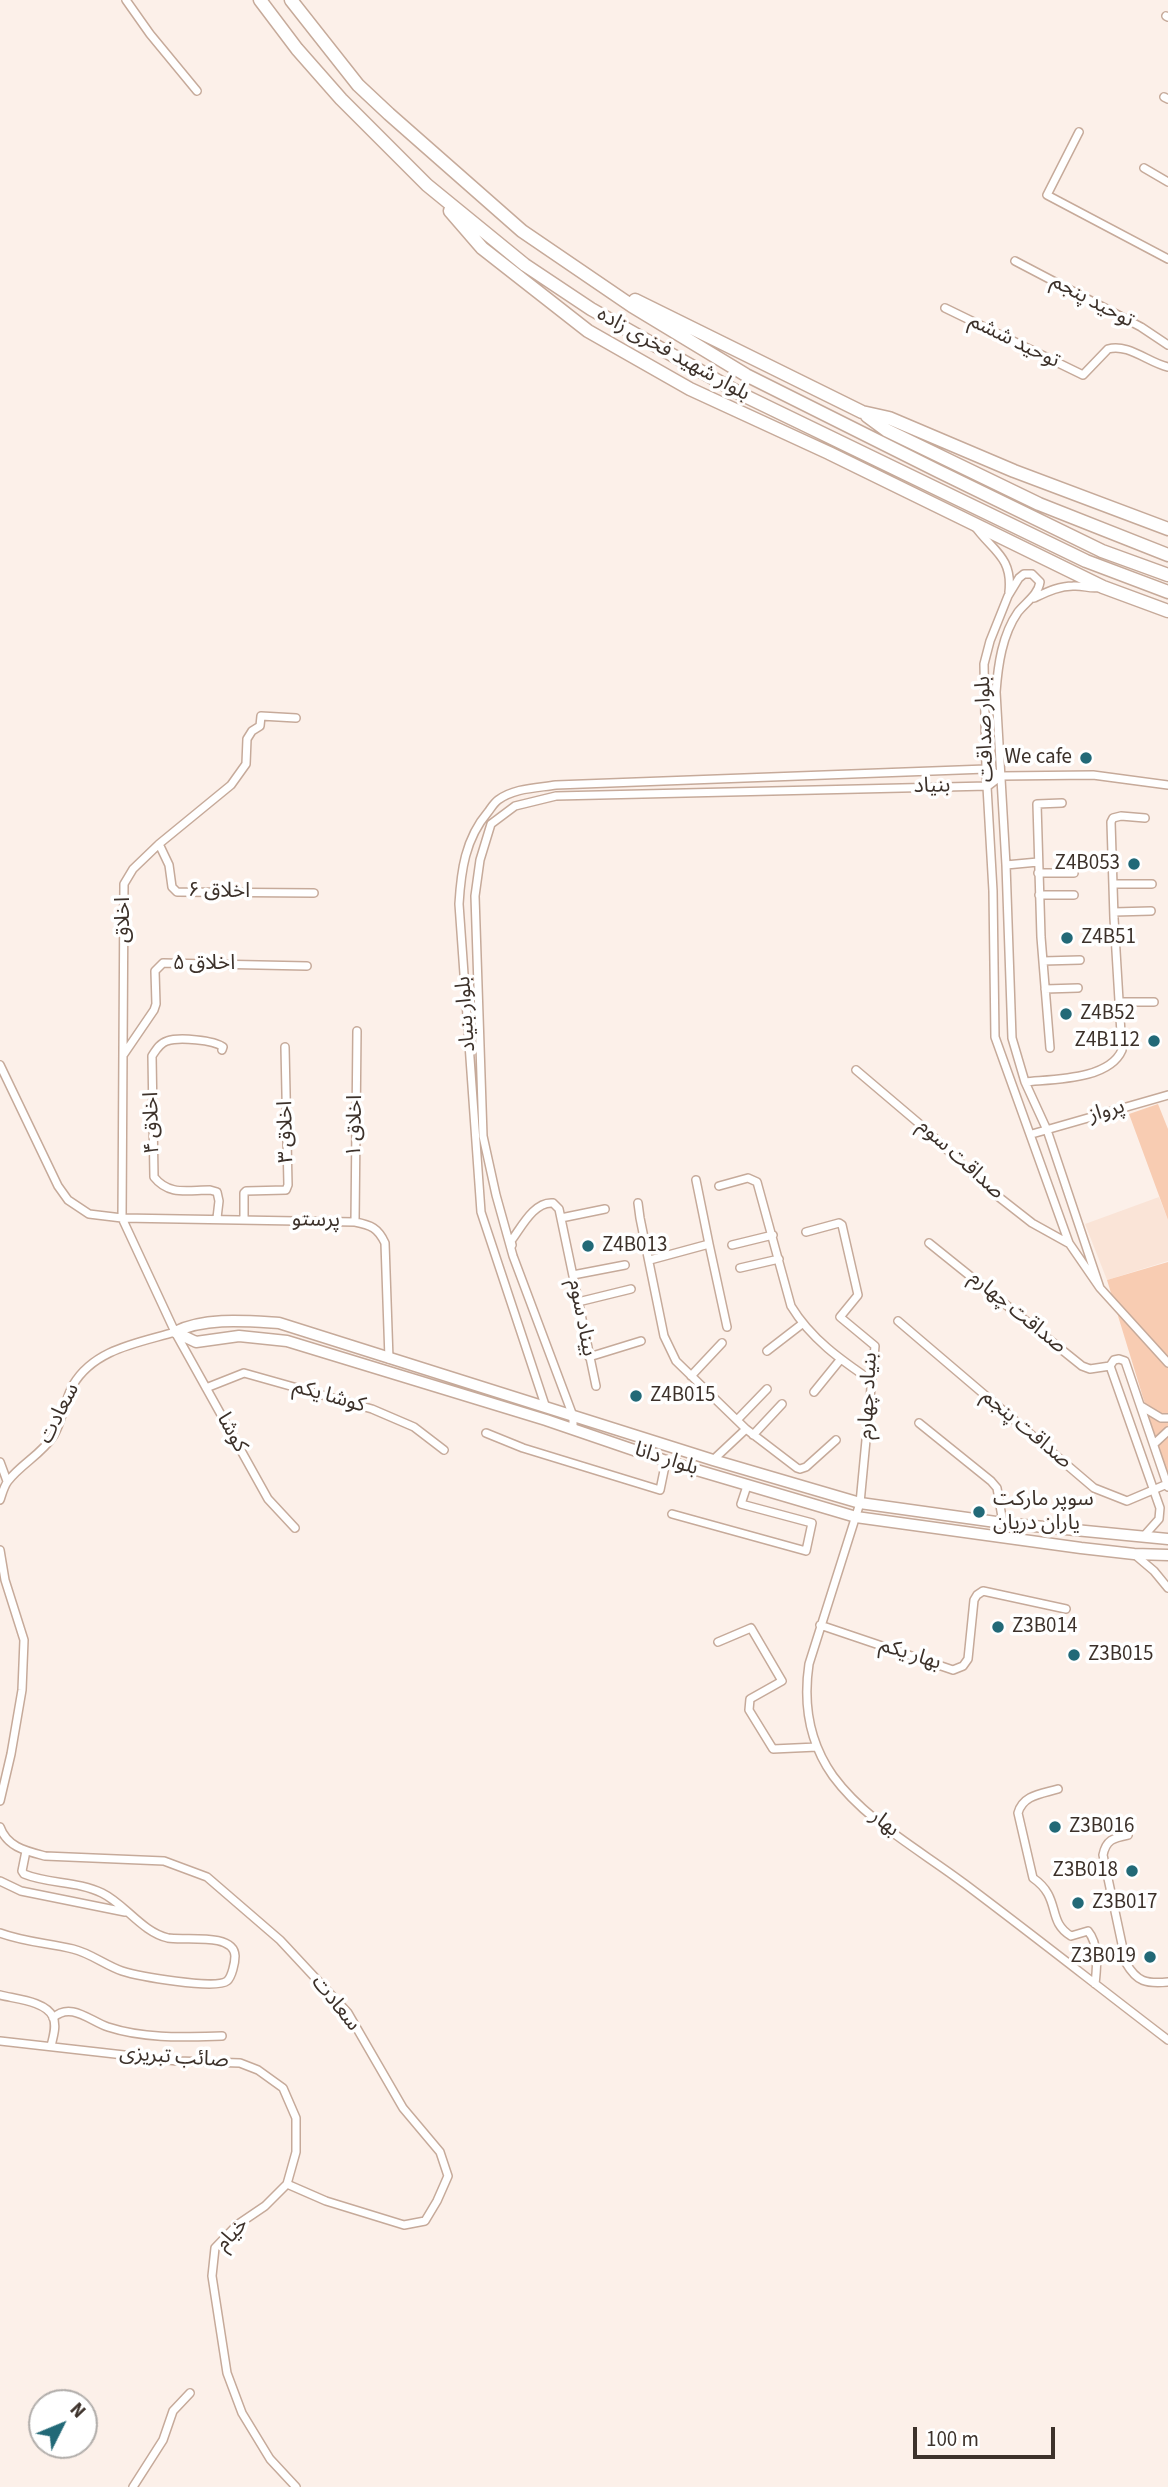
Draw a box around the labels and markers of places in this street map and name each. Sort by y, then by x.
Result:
place label: We cafe [1005,745,1072,771]
marker: We cafe [1078,750,1094,766]
place label: Z4B053 [1055,851,1120,877]
marker: Z4B053 [1126,856,1142,872]
place label: Z4B51 [1081,925,1136,951]
marker: Z4B51 [1059,930,1075,946]
place label: Z4B52 [1080,1001,1135,1027]
marker: Z4B52 [1058,1006,1074,1022]
place label: Z4B112 [1075,1028,1140,1054]
marker: Z4B112 [1146,1033,1162,1049]
place label: Z4B013 [602,1233,667,1259]
marker: Z4B013 [580,1238,596,1254]
place label: Z4B015 [650,1383,715,1409]
marker: Z4B015 [628,1388,644,1404]
place label: سوپر مارکت یاران دریان [993,1487,1094,1537]
marker: سوپر مارکت یاران دریان [971,1504,987,1520]
place label: Z3B014 [1012,1614,1077,1640]
marker: Z3B014 [990,1619,1006,1635]
place label: Z3B015 [1088,1642,1153,1668]
marker: Z3B015 [1066,1647,1082,1663]
place label: Z3B016 [1069,1814,1134,1840]
marker: Z3B016 [1047,1819,1063,1835]
place label: Z3B018 [1053,1858,1118,1884]
marker: Z3B018 [1124,1863,1140,1879]
place label: Z3B017 [1092,1890,1157,1916]
marker: Z3B017 [1070,1895,1086,1911]
place label: Z3B019 [1071,1944,1136,1970]
marker: Z3B019 [1142,1949,1158,1965]

